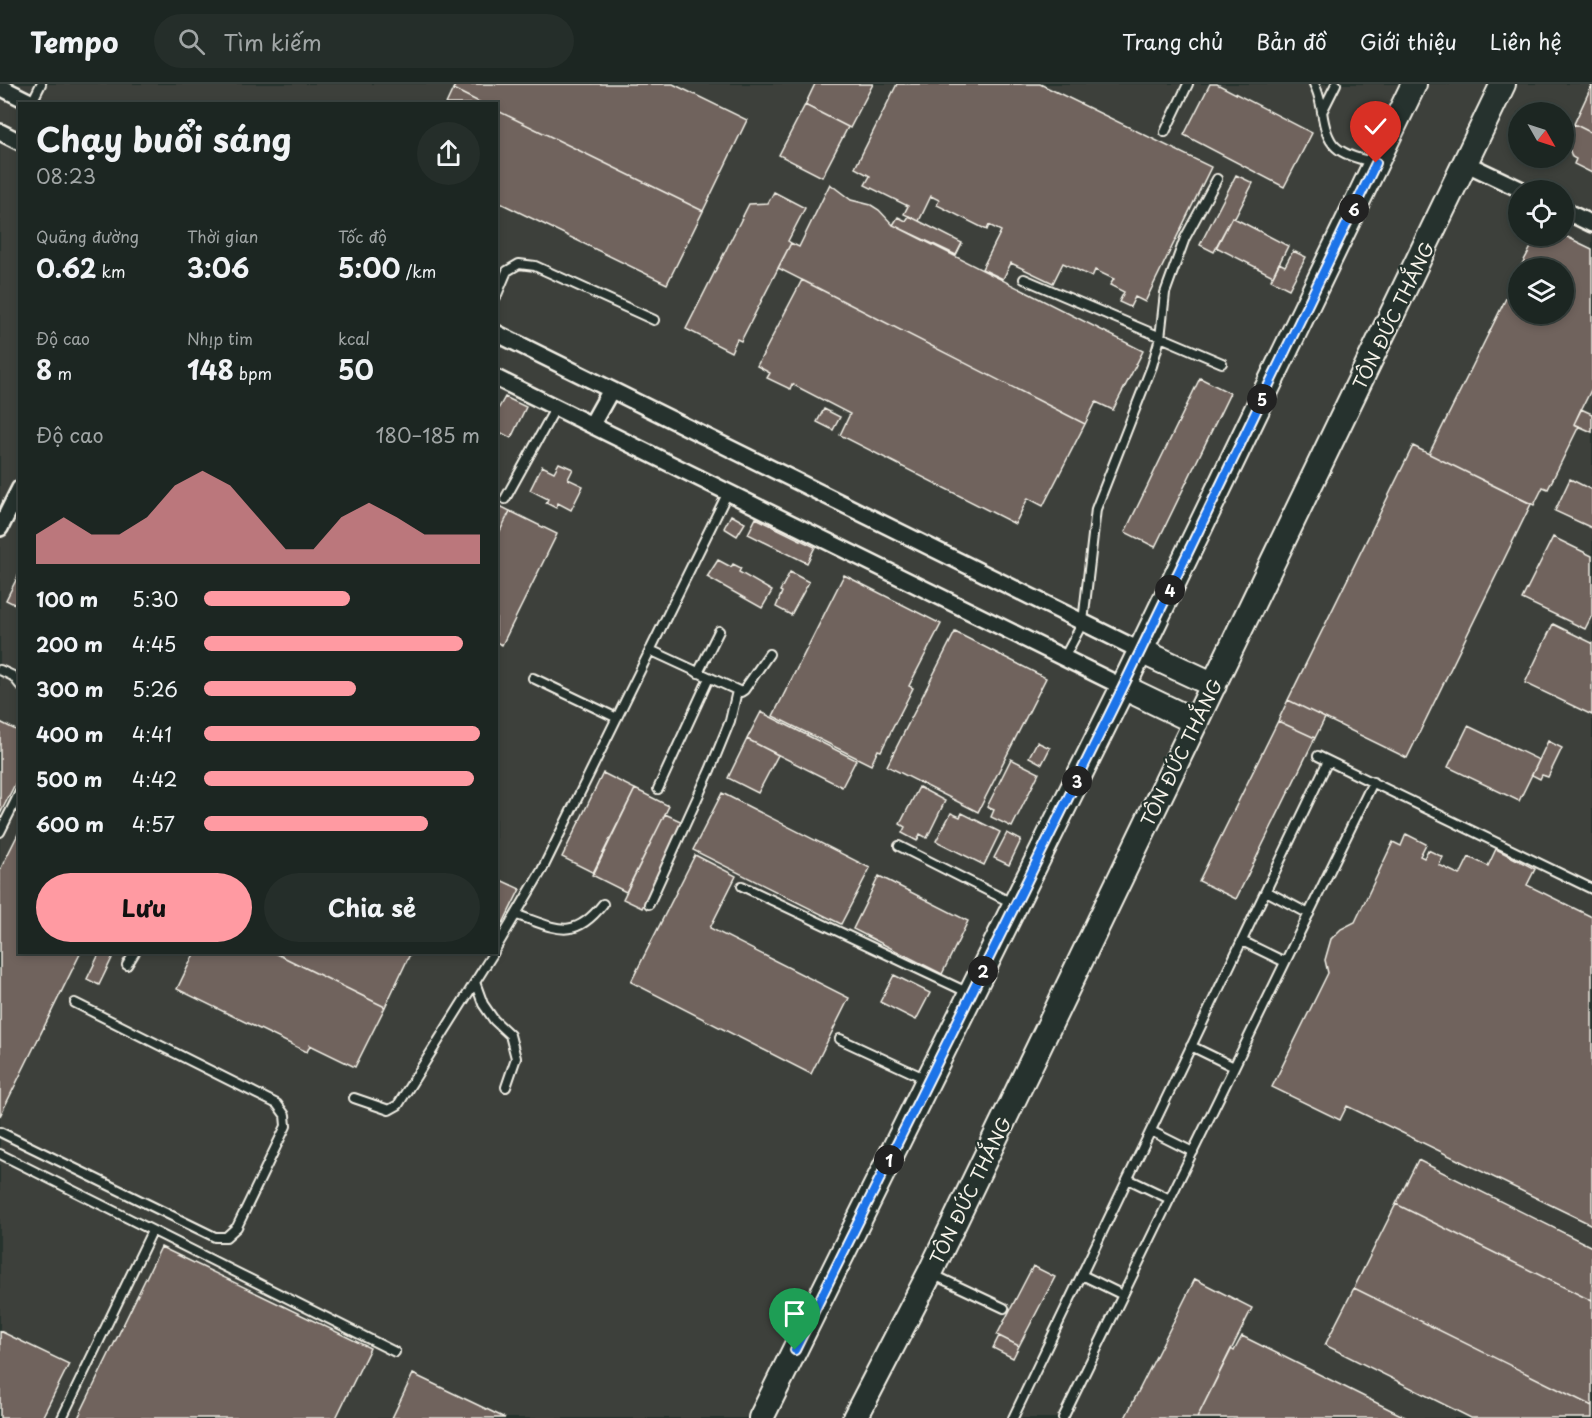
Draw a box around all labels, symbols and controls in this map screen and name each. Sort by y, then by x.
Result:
search box [154,14,574,68]
text: Tempo [30,20,118,63]
icon: search [175,25,208,58]
text: Tìm kiếm [223,25,322,58]
text: Trang chủ [1122,25,1223,57]
text: Bản đồ [1256,25,1327,57]
text: Giới thiệu [1360,25,1457,57]
text: Liên hệ [1490,25,1562,57]
pin [1350,101,1401,163]
north arrow [1508,102,1574,168]
map controls [1508,102,1574,324]
icon: check [1359,110,1392,143]
text: Chạy buổi sáng [36,113,292,163]
button: share [417,122,480,185]
text: 08:23 [36,161,96,191]
button: locate [1508,180,1574,246]
pin: 6 [1339,194,1369,224]
text: 6 [1348,197,1360,221]
text: Quãng đường [36,224,139,248]
text: Thời gian [187,224,258,248]
text: Tốc độ [338,224,387,248]
street label: TÔN ĐỨC THẮNG [1345,236,1441,394]
text: 0.62 [36,248,96,287]
text: 3:06 [187,248,249,287]
text: 5:00 [338,248,401,287]
button: layers [1508,258,1574,324]
text: km [96,259,126,283]
text: /km [401,259,436,283]
text: Độ cao [36,326,90,350]
text: Nhịp tim [187,326,253,350]
text: kcal [338,326,370,350]
text: 8 [36,350,52,389]
text: 148 [187,350,234,389]
text: 50 [338,350,374,389]
text: m [52,361,72,385]
text: bpm [234,361,272,385]
pin: 5 [1247,384,1277,414]
text: 5 [1257,387,1267,411]
text: Độ cao [36,420,104,450]
text: 180–185 m [376,420,480,450]
pin: 4 [1155,575,1185,605]
text: 4 [1165,578,1175,602]
text: 100 m [36,584,98,614]
text: 5:30 [132,584,178,614]
text: 200 m [36,629,103,659]
text: 4:45 [132,629,176,659]
street label: TÔN ĐỨC THẮNG [1133,673,1229,831]
text: 300 m [36,674,104,704]
text: 5:26 [132,674,178,704]
text: 400 m [36,719,104,749]
text: 4:41 [132,719,172,749]
text: 500 m [36,764,103,794]
text: 4:42 [132,764,177,794]
pin: 3 [1062,766,1092,796]
text: 3 [1072,769,1082,793]
text: 600 m [36,809,104,839]
text: 4:57 [132,809,175,839]
button: Lưu [36,873,252,942]
button: Chia sẻ [264,873,480,942]
pin: 2 [968,956,998,986]
text: 2 [977,959,989,983]
street label: TÔN ĐỨC THẮNG [922,1111,1018,1269]
pin: 1 [874,1145,904,1175]
text: 1 [885,1148,893,1172]
pin [769,1288,820,1350]
icon: arrive [778,1297,811,1330]

